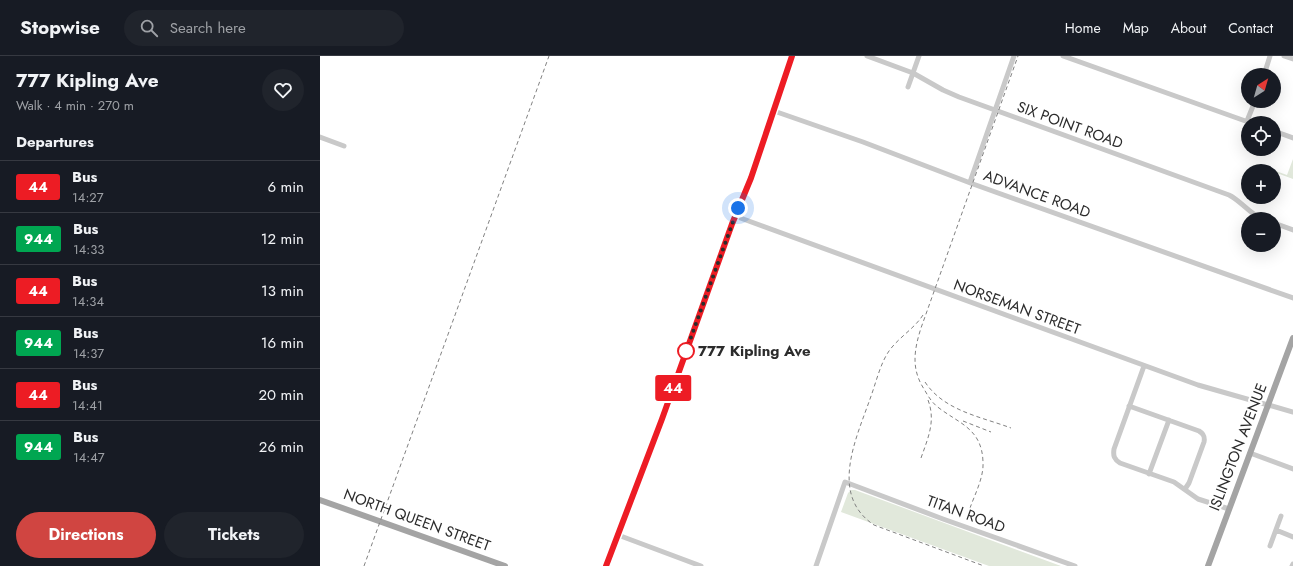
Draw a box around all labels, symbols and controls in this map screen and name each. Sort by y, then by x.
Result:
search box [124,10,404,46]
text: Stopwise [20,14,100,41]
icon: search [138,17,160,39]
text: Search here [170,17,246,39]
text: Home [1065,18,1101,38]
text: Map [1123,18,1149,38]
text: About [1171,18,1206,38]
text: Contact [1228,18,1273,38]
text: 777 Kipling Ave [16,67,159,94]
north arrow [1241,68,1281,108]
map controls [1241,68,1281,252]
button: heart [262,69,304,111]
text: Walk · 4 min · 270 m [16,96,134,115]
street label: SIX POINT ROAD [1014,96,1126,154]
button: locate [1241,116,1281,156]
text: Departures [16,131,94,153]
street label: ADVANCE ROAD [980,164,1094,224]
button: + [1241,164,1281,204]
text: Bus [72,166,97,188]
text: 6 min [267,176,304,198]
text: 44 [28,177,48,197]
text: 14:27 [72,188,104,207]
your location [728,198,748,218]
button: − [1241,212,1281,252]
text: Bus [73,218,98,240]
text: 12 min [261,228,304,250]
text: 944 [24,229,53,249]
text: 14:33 [73,240,104,259]
text: Bus [72,270,97,292]
street label: NORSEMAN STREET [950,274,1084,340]
text: 13 min [261,280,304,302]
text: 44 [28,281,48,301]
text: 14:34 [72,292,104,311]
text: Bus [73,322,98,344]
text: 16 min [261,332,304,354]
text: 944 [24,333,53,353]
place label: 777 Kipling Ave [698,340,811,362]
marker: 777 Kipling Ave [677,342,695,360]
text: 14:37 [73,344,104,363]
text: Bus [72,374,97,396]
line badge: 44 [655,375,691,401]
text: 44 [663,378,683,398]
street label: ISLINGTON AVENUE [1204,380,1272,514]
text: 20 min [258,384,304,406]
text: 44 [28,385,48,405]
text: 14:41 [72,396,103,415]
text: Bus [73,426,98,448]
text: 26 min [259,436,304,458]
text: 944 [24,437,53,457]
text: 14:47 [73,448,105,467]
street label: NORTH QUEEN STREET [340,483,494,557]
street label: TITAN ROAD [924,490,1008,538]
button: Directions [16,512,156,558]
button: Tickets [164,512,304,558]

